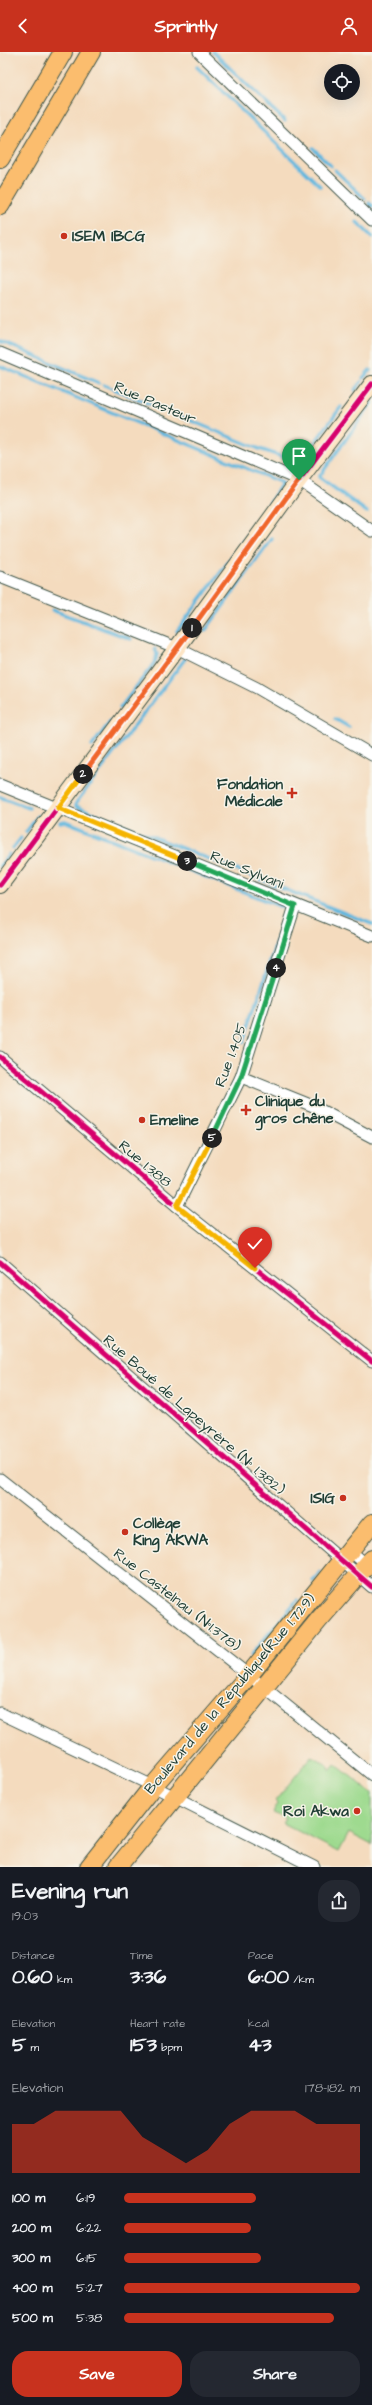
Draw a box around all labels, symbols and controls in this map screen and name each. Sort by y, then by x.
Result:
text: Sprintly [154,14,218,39]
icon: back [12,15,34,37]
icon: person [338,15,360,37]
map controls [324,64,360,100]
button: locate [324,64,360,100]
place label: ISEM IBCG [72,226,146,247]
marker: ISEM IBCG [59,231,69,241]
street label: Rue Pasteur [111,376,199,430]
pin [282,439,316,480]
icon: arrive [288,445,310,467]
pin: 1 [182,618,202,638]
text: 1 [191,620,193,635]
pin: 2 [73,764,93,784]
text: 2 [80,766,86,781]
place label: Fondation Médicale [217,774,283,812]
marker: Fondation Médicale [286,787,298,799]
street label: Rue Sylvani [207,846,288,896]
pin: 3 [177,851,197,871]
text: 3 [184,853,190,868]
pin: 4 [266,958,286,978]
text: 4 [272,960,280,975]
street label: Rue 1.405 [210,1020,252,1090]
place label: Clinique du gros chêne [255,1091,334,1131]
marker: Clinique du gros chêne [240,1104,252,1116]
place label: Emeline [150,1110,199,1131]
marker: Emeline [137,1115,147,1125]
pin: 5 [202,1128,222,1148]
text: 5 [208,1130,216,1145]
street label: Rue 1.388 [114,1136,176,1193]
pin [238,1227,272,1268]
icon: check [244,1233,266,1255]
street label: Rue Boué de Lapeyrère (N° 1.382) [98,1330,290,1501]
place label: ISIG [310,1488,336,1509]
marker: ISIG [338,1493,348,1503]
place label: Collège King AKWA [133,1513,208,1553]
marker: Collège King AKWA [120,1527,130,1537]
street label: Rue Castelnau (N°1.378) [109,1544,245,1656]
street label: Boulevard de la République(Rue 1.729) [140,1589,320,1799]
place label: Roi Akwa [283,1801,349,1822]
marker: Roi Akwa [352,1806,362,1816]
text: Evening run [12,1876,128,1907]
button: share [318,1880,360,1922]
text: 19:03 [12,1907,38,1925]
text: Distance [12,1948,55,1963]
text: Time [130,1948,153,1963]
text: Pace [248,1948,274,1963]
text: 0.60 [12,1963,53,1991]
text: 3:36 [130,1963,166,1991]
text: 6:00 [248,1963,289,1991]
text: km [53,1972,72,1987]
text: /km [289,1972,314,1987]
text: Elevation [12,2016,55,2031]
text: Heart rate [130,2016,185,2031]
text: kcal [248,2016,269,2031]
text: 5 [12,2031,26,2059]
text: 153 [130,2031,157,2059]
text: 43 [248,2031,272,2059]
text: m [26,2040,39,2055]
text: bpm [157,2040,182,2055]
text: Elevation [12,2079,63,2097]
text: 178–182 m [305,2079,360,2097]
text: 100 m [12,2189,45,2207]
text: 6:19 [76,2189,95,2207]
text: 200 m [12,2219,51,2237]
text: 6:22 [76,2219,101,2237]
text: 300 m [12,2249,50,2267]
text: 6:15 [76,2249,97,2267]
text: 400 m [12,2279,53,2297]
text: 5:27 [76,2279,103,2297]
text: 500 m [12,2309,53,2327]
text: 5:38 [76,2309,102,2327]
button: Save [12,2351,182,2397]
button: Share [190,2351,360,2397]

